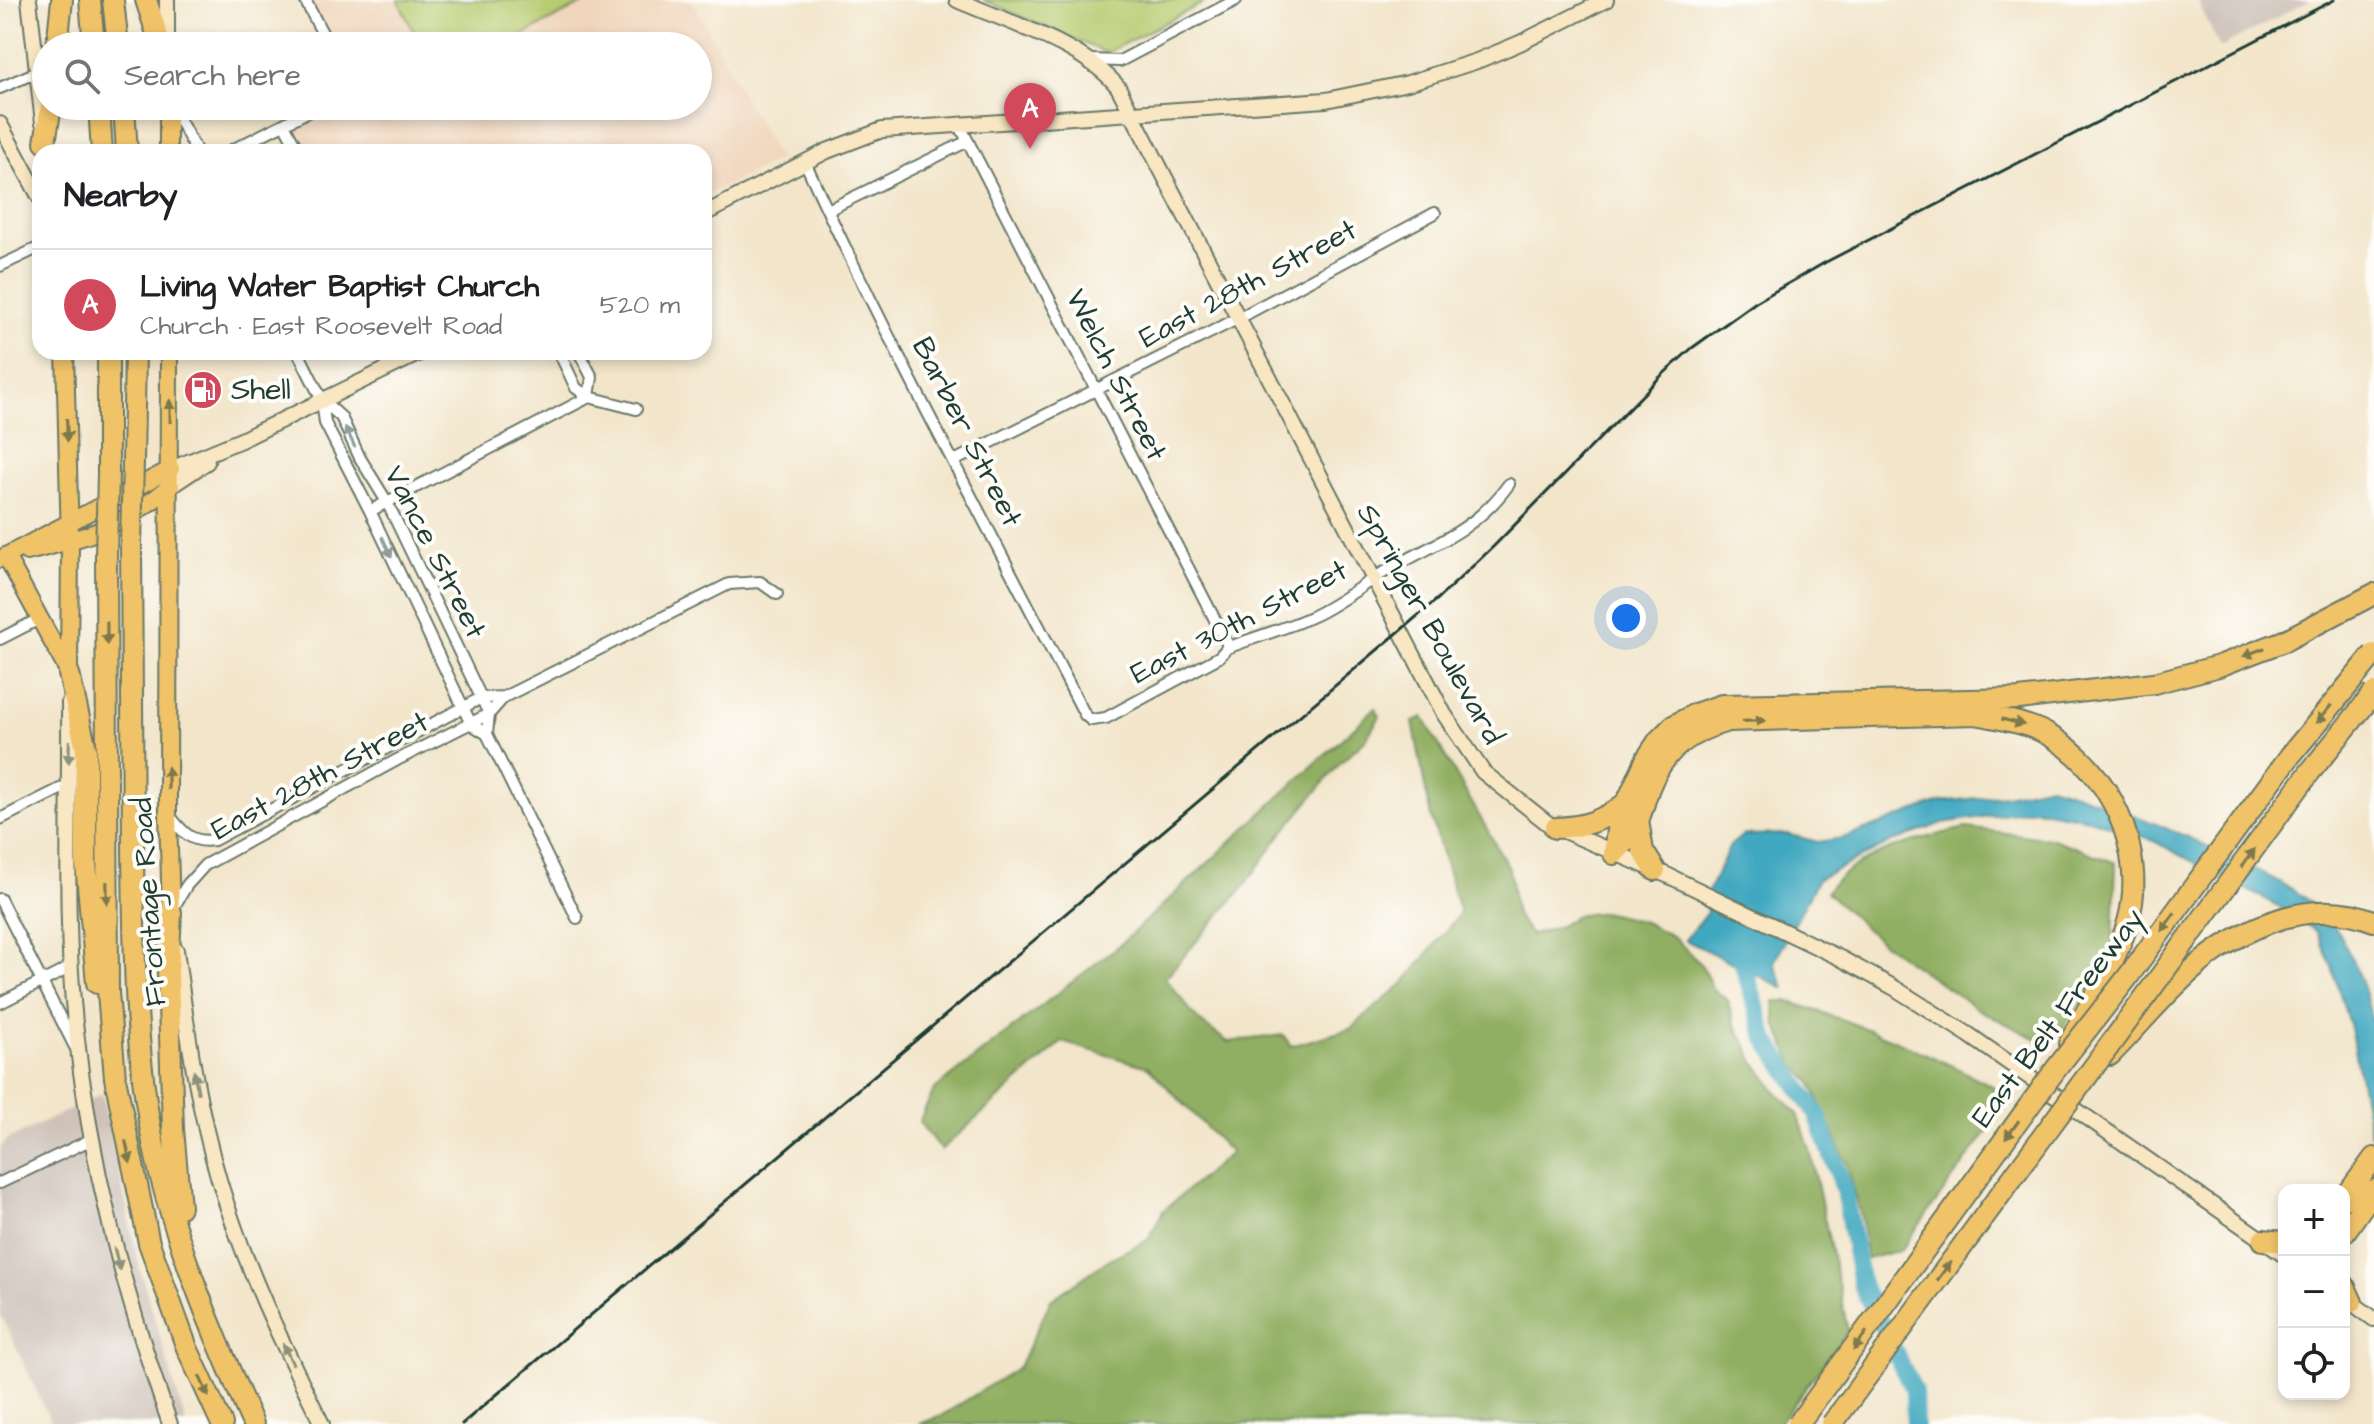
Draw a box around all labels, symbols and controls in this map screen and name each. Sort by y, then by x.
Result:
search box [32,32,712,120]
icon: search [60,54,104,98]
text: Search here [124,55,301,97]
pin: A [1004,83,1056,149]
text: Nearby [64,172,178,220]
street label: East 28th Street [1132,209,1364,359]
text: Living Water Baptist Church [140,266,539,308]
street label: Welch Street [1055,282,1177,468]
text: A [82,287,98,323]
text: 520 m [600,287,680,323]
text: Church · East Roosevelt Road [140,308,502,344]
street label: Barber Street [901,330,1033,534]
fuel station icon: Shell [182,369,224,411]
place label: Shell [231,369,291,411]
one-way arrow [164,398,177,423]
one-way arrow [61,418,74,443]
one-way arrow [343,426,357,449]
street label: Vance Street [373,458,497,646]
street label: Springer Boulevard [1345,496,1514,753]
one-way arrow [380,535,394,559]
street label: East 30th Street [1123,549,1355,695]
your location [1606,598,1646,638]
one-way arrow [101,621,114,646]
one-way arrow [2242,646,2266,659]
street label: East 28th Street [204,701,436,851]
one-way arrow [2315,703,2332,724]
one-way arrow [1742,714,1767,727]
one-way arrow [2000,716,2025,728]
one-way arrow [62,740,75,765]
one-way arrow [162,765,174,790]
street label: Frontage Road [121,796,178,1008]
one-way arrow [2239,848,2255,869]
one-way arrow [101,881,113,906]
street label: East Belt Freeway [1962,900,2155,1137]
one-way arrow [2160,911,2176,933]
one-way arrow [189,1069,201,1094]
one-way arrow [2004,1119,2020,1140]
one-way arrow [123,1140,135,1165]
map controls [2278,1184,2350,1400]
button: + [2278,1184,2350,1256]
one-way arrow [111,1247,124,1272]
button: − [2278,1256,2350,1328]
one-way arrow [1936,1260,1951,1281]
button: locate [2278,1328,2350,1400]
one-way arrow [1853,1330,1868,1351]
one-way arrow [281,1342,295,1365]
one-way arrow [197,1375,211,1398]

